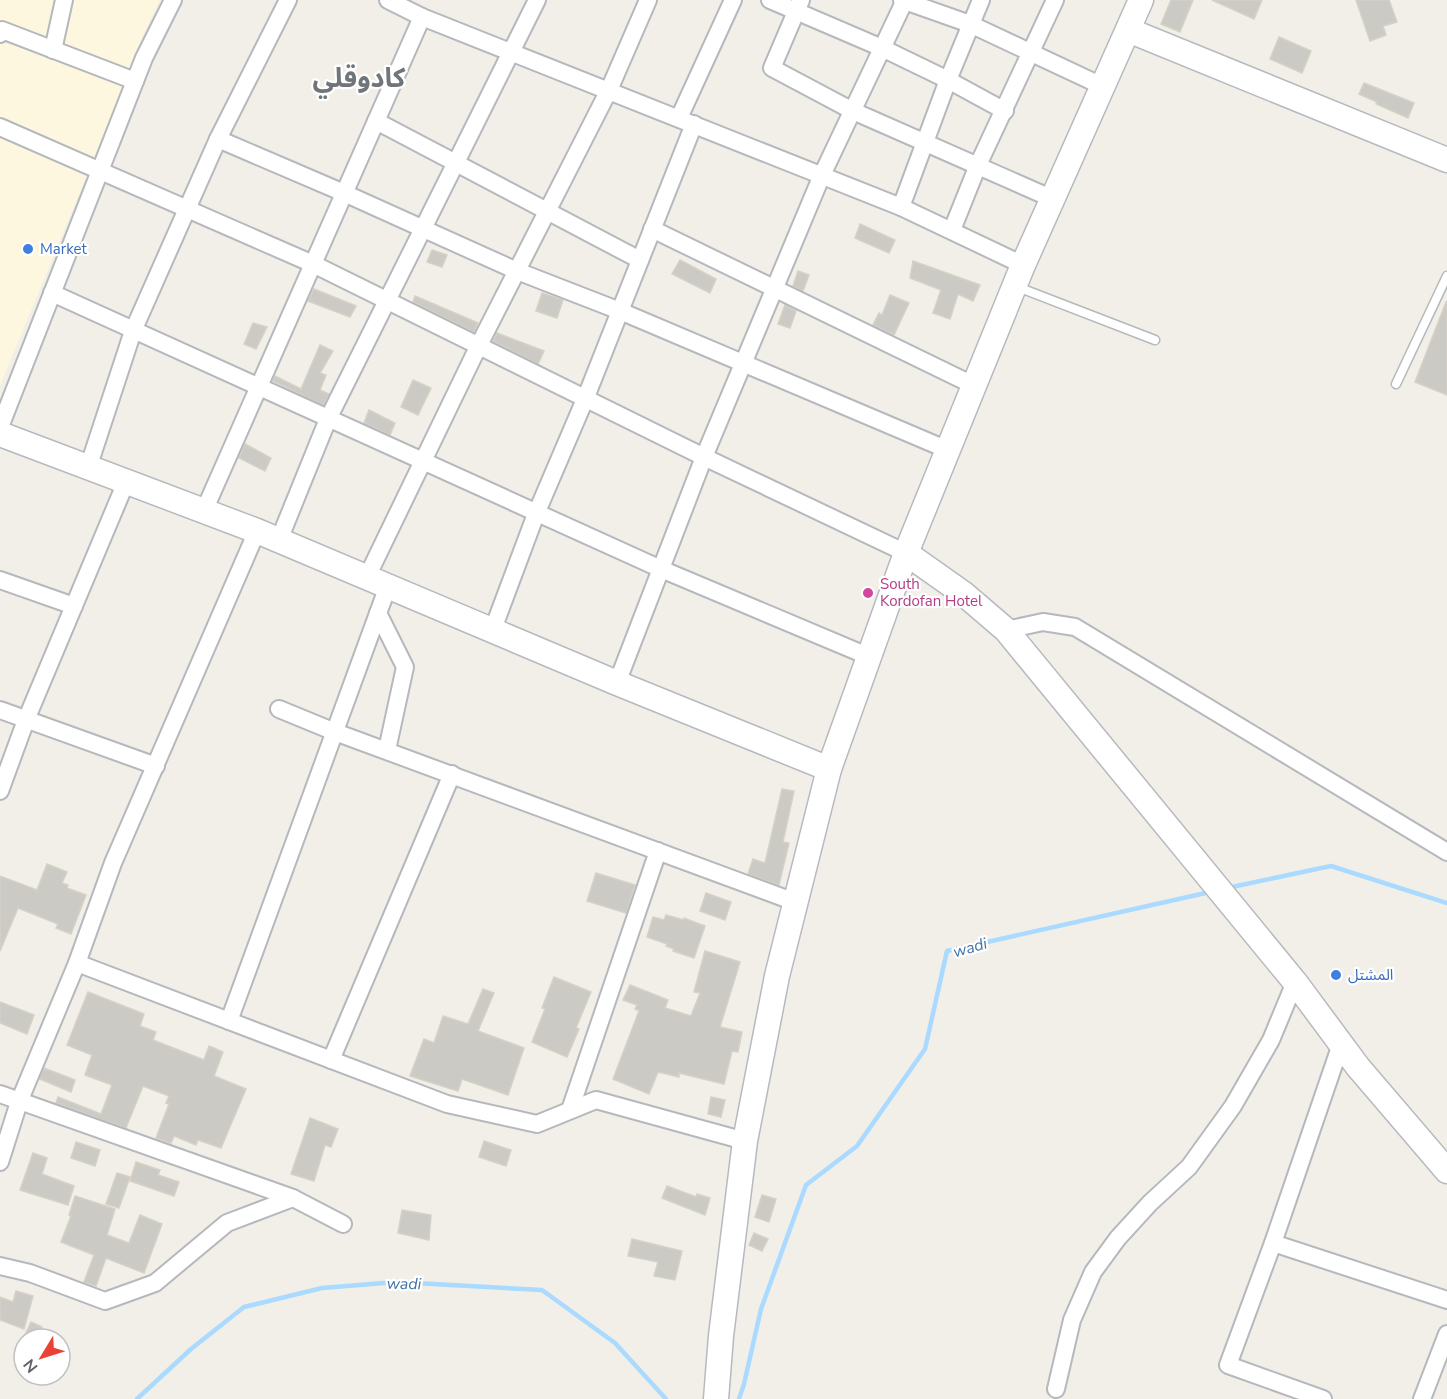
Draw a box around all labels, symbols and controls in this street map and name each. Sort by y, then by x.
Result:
district label: كادوقلي [313,60,406,99]
place label: Market [40,239,87,259]
marker: Market [21,242,35,256]
place label: South Kordofan Hotel [880,574,983,611]
marker: South Kordofan Hotel [861,586,875,600]
water label: wadi [950,933,990,963]
place label: المشتل [1348,965,1393,985]
marker: المشتل [1329,968,1343,982]
water label: wadi [386,1273,422,1295]
north arrow [12,1327,72,1387]
text: N [19,1354,43,1377]

